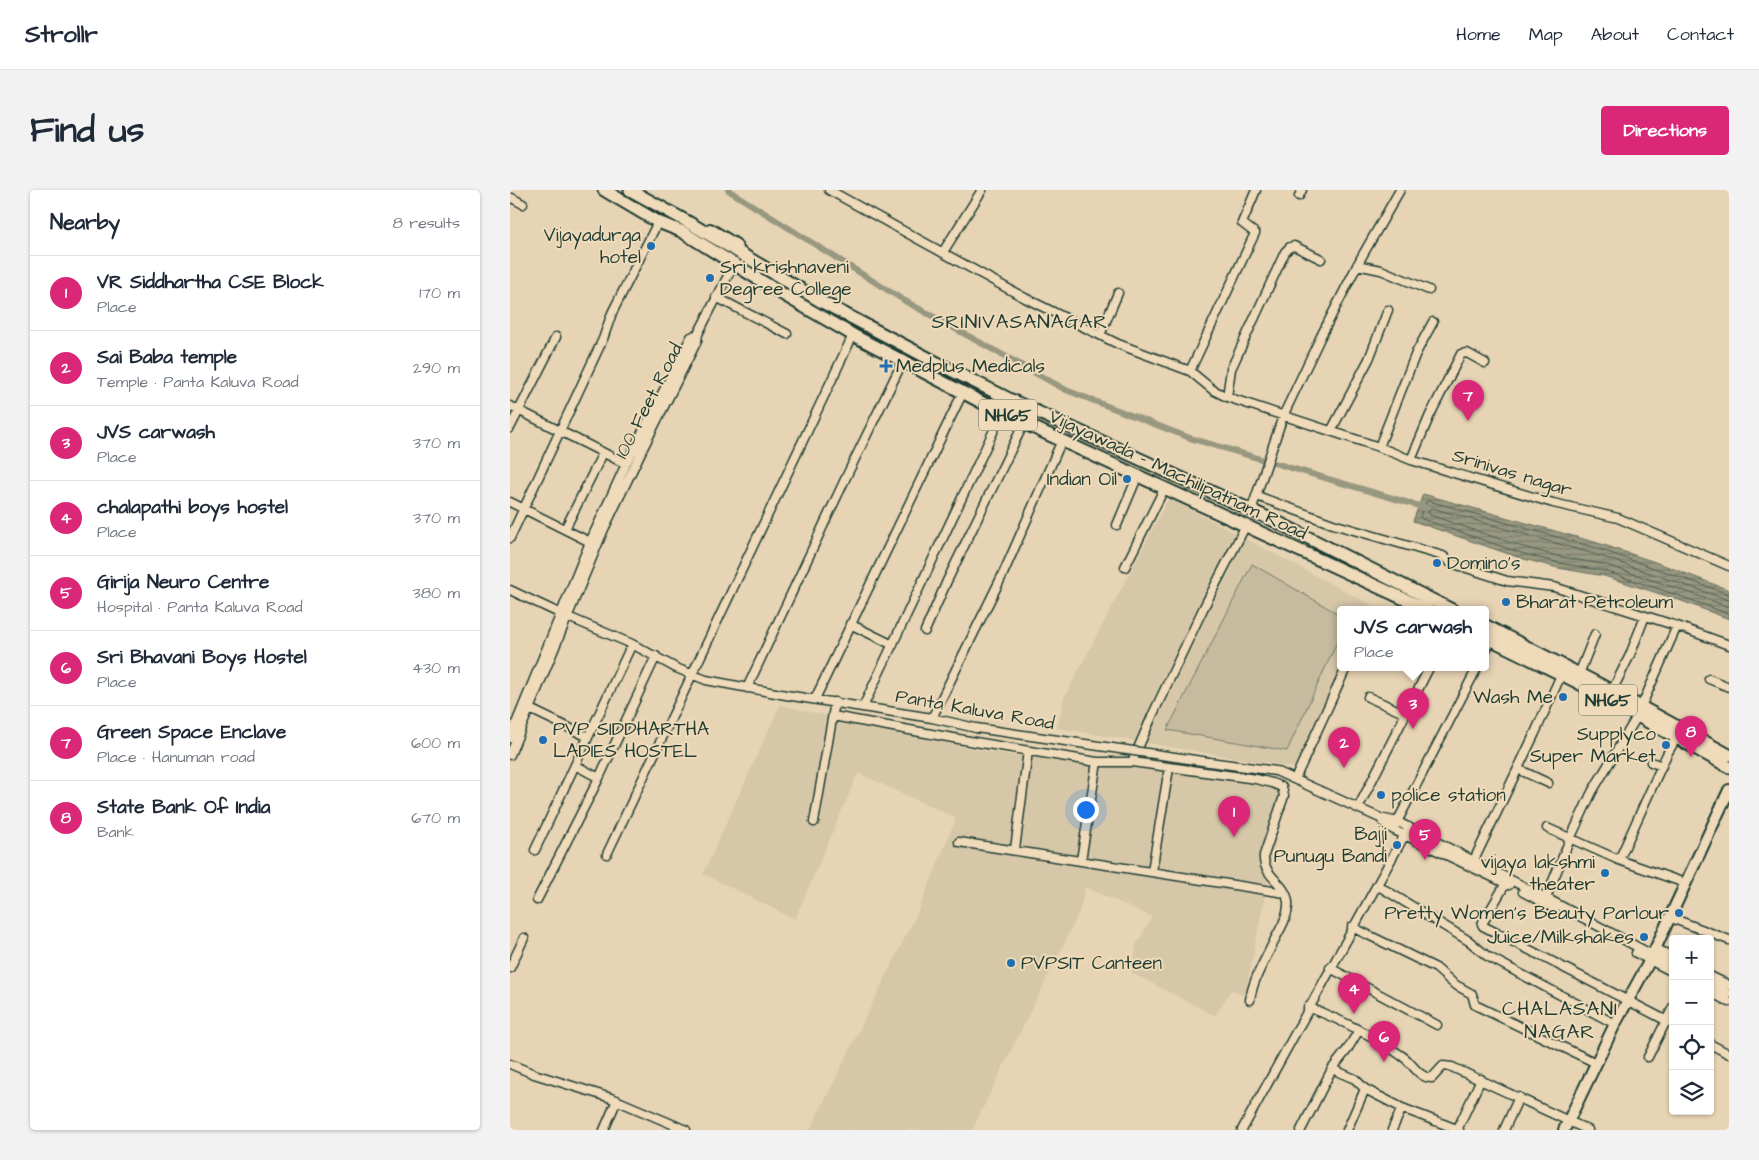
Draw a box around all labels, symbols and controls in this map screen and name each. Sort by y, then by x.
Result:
text: Strollr [25,18,98,52]
text: Home [1456,22,1501,47]
text: Map [1529,22,1563,47]
text: About [1591,22,1639,47]
text: Contact [1667,22,1734,47]
text: Find us [30,106,144,155]
button: Directions [1601,106,1729,155]
text: Nearby [50,208,120,237]
text: 8 results [393,212,460,234]
place label: Vijayadurga hotel [544,222,641,271]
marker: Vijayadurga hotel [645,240,657,252]
place label: Sri krishnaveni Degree College [720,254,852,304]
text: VR Siddhartha CSE Block [97,269,324,296]
marker: Sri krishnaveni Degree College [704,272,716,284]
text: 1 [65,282,67,304]
text: 170 m [419,282,460,304]
text: Place [97,296,137,318]
district label: SRINIVASANAGAR [932,308,1109,336]
street label: 100 Feet Road [608,338,690,464]
text: Sai Baba temple [97,344,237,371]
place label: Medplus Medicals [896,353,1045,380]
text: 2 [61,357,71,379]
text: 290 m [413,357,460,379]
marker: Medplus Medicals [880,360,892,372]
text: Temple · Panta Kaluva Road [97,371,299,393]
pin: 7 [1452,380,1484,421]
road number: NH65 [979,400,1037,430]
street label: Vijayawada - Machilipatnam Road [1044,403,1312,548]
text: JVS carwash [97,419,215,446]
text: 3 [62,432,70,454]
text: 370 m [413,432,460,454]
street label: Srinivas nagar [1449,442,1576,505]
text: Place [97,446,137,468]
place label: Indian Oil [1047,466,1117,493]
marker: Indian Oil [1121,473,1133,485]
text: chalapathi boys hostel [97,494,288,521]
text: 4 [61,507,71,529]
text: 370 m [413,507,460,529]
text: Place [97,521,137,543]
place label: Domino's [1447,550,1520,577]
marker: Domino's [1431,557,1443,569]
text: Girija Neuro Centre [97,569,269,596]
text: 5 [60,582,72,604]
text: 380 m [413,582,460,604]
place label: Bharat Petroleum [1516,589,1673,616]
text: Hospital · Panta Kaluva Road [97,596,303,618]
marker: Bharat Petroleum [1500,596,1512,608]
popup [1337,606,1489,671]
text: JVS carwash [1354,614,1472,641]
text: Place [1354,641,1394,663]
text: Sri Bhavani Boys Hostel [97,644,307,671]
text: 6 [61,657,71,679]
text: 430 m [412,657,460,679]
text: Place [97,671,137,693]
street label: Panta Kaluva Road [893,683,1057,737]
place label: Wash Me [1473,684,1553,711]
road number: NH65 [1579,684,1637,716]
pin: 3 [1397,688,1429,729]
marker: Wash Me [1557,691,1569,703]
place label: PVP SIDDHARTHA LADIES HOSTEL [553,716,709,765]
pin: 8 [1675,716,1707,757]
text: Green Space Enclave [97,719,286,746]
place label: Supplyco Super Market [1530,721,1656,770]
pin: 2 [1328,727,1360,768]
text: 7 [61,732,71,754]
text: 600 m [411,732,460,754]
marker: PVP SIDDHARTHA LADIES HOSTEL [537,734,549,746]
marker: Supplyco Super Market [1660,739,1672,751]
text: Place · Hanuman road [97,746,255,768]
place label: police station [1391,782,1506,809]
marker: police station [1375,789,1387,801]
text: State Bank Of India [97,794,270,821]
pin: 1 [1218,796,1250,837]
your location [1073,797,1099,823]
text: 8 [61,807,71,829]
text: 670 m [411,807,460,829]
pin: 5 [1409,819,1441,860]
text: Bank [97,821,134,843]
place label: Bajji Punugu Bandi [1274,821,1387,871]
marker: Bajji Punugu Bandi [1391,839,1403,851]
place label: vijaya lakshmi theater [1481,849,1596,898]
marker: vijaya lakshmi theater [1599,867,1611,879]
place label: Pretty Women's Beauty Parlour [1384,900,1670,928]
marker: Pretty Women's Beauty Parlour [1673,907,1685,919]
place label: Juice/Milkshakes [1487,924,1634,951]
marker: Juice/Milkshakes [1638,931,1650,943]
map controls [1669,935,1714,1115]
button: + [1669,935,1714,980]
place label: PVPSIT Canteen [1021,950,1162,977]
marker: PVPSIT Canteen [1005,957,1017,969]
pin: 4 [1338,973,1370,1014]
button: − [1669,980,1714,1025]
district label: CHALASANI NAGAR [1502,995,1618,1046]
pin: 6 [1368,1021,1400,1062]
button: locate [1669,1025,1714,1070]
button: layers [1669,1070,1714,1115]

